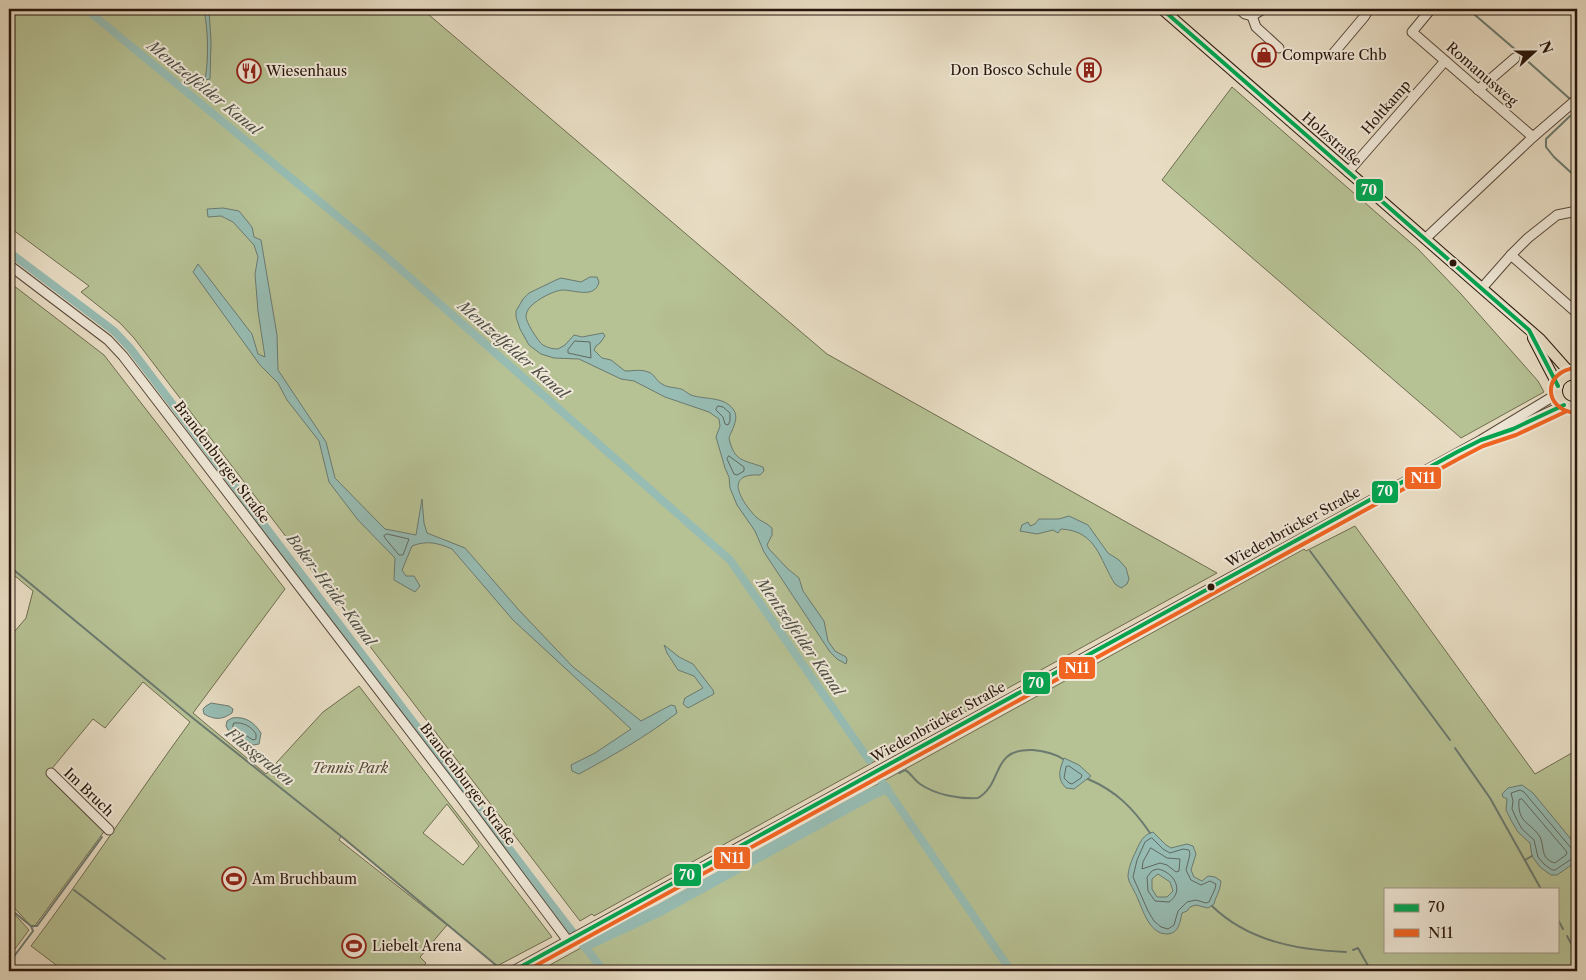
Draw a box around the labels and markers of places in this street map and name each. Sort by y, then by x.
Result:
shop icon: Compware Chb [1251,42,1277,68]
place label: Compware Chb [1282,46,1387,64]
building icon: Don Bosco Schule [1076,57,1102,83]
restaurant icon: Wiesenhaus [236,58,262,84]
place label: Don Bosco Schule [950,61,1072,79]
place label: Wiesenhaus [265,62,347,80]
unlabelled marker [1448,258,1458,268]
unlabelled marker [1206,582,1216,592]
sports icon: Am Bruchbaum [221,866,247,892]
place label: Am Bruchbaum [251,870,357,888]
sports icon: Liebelt Arena [341,933,367,959]
place label: Liebelt Arena [372,937,463,955]

